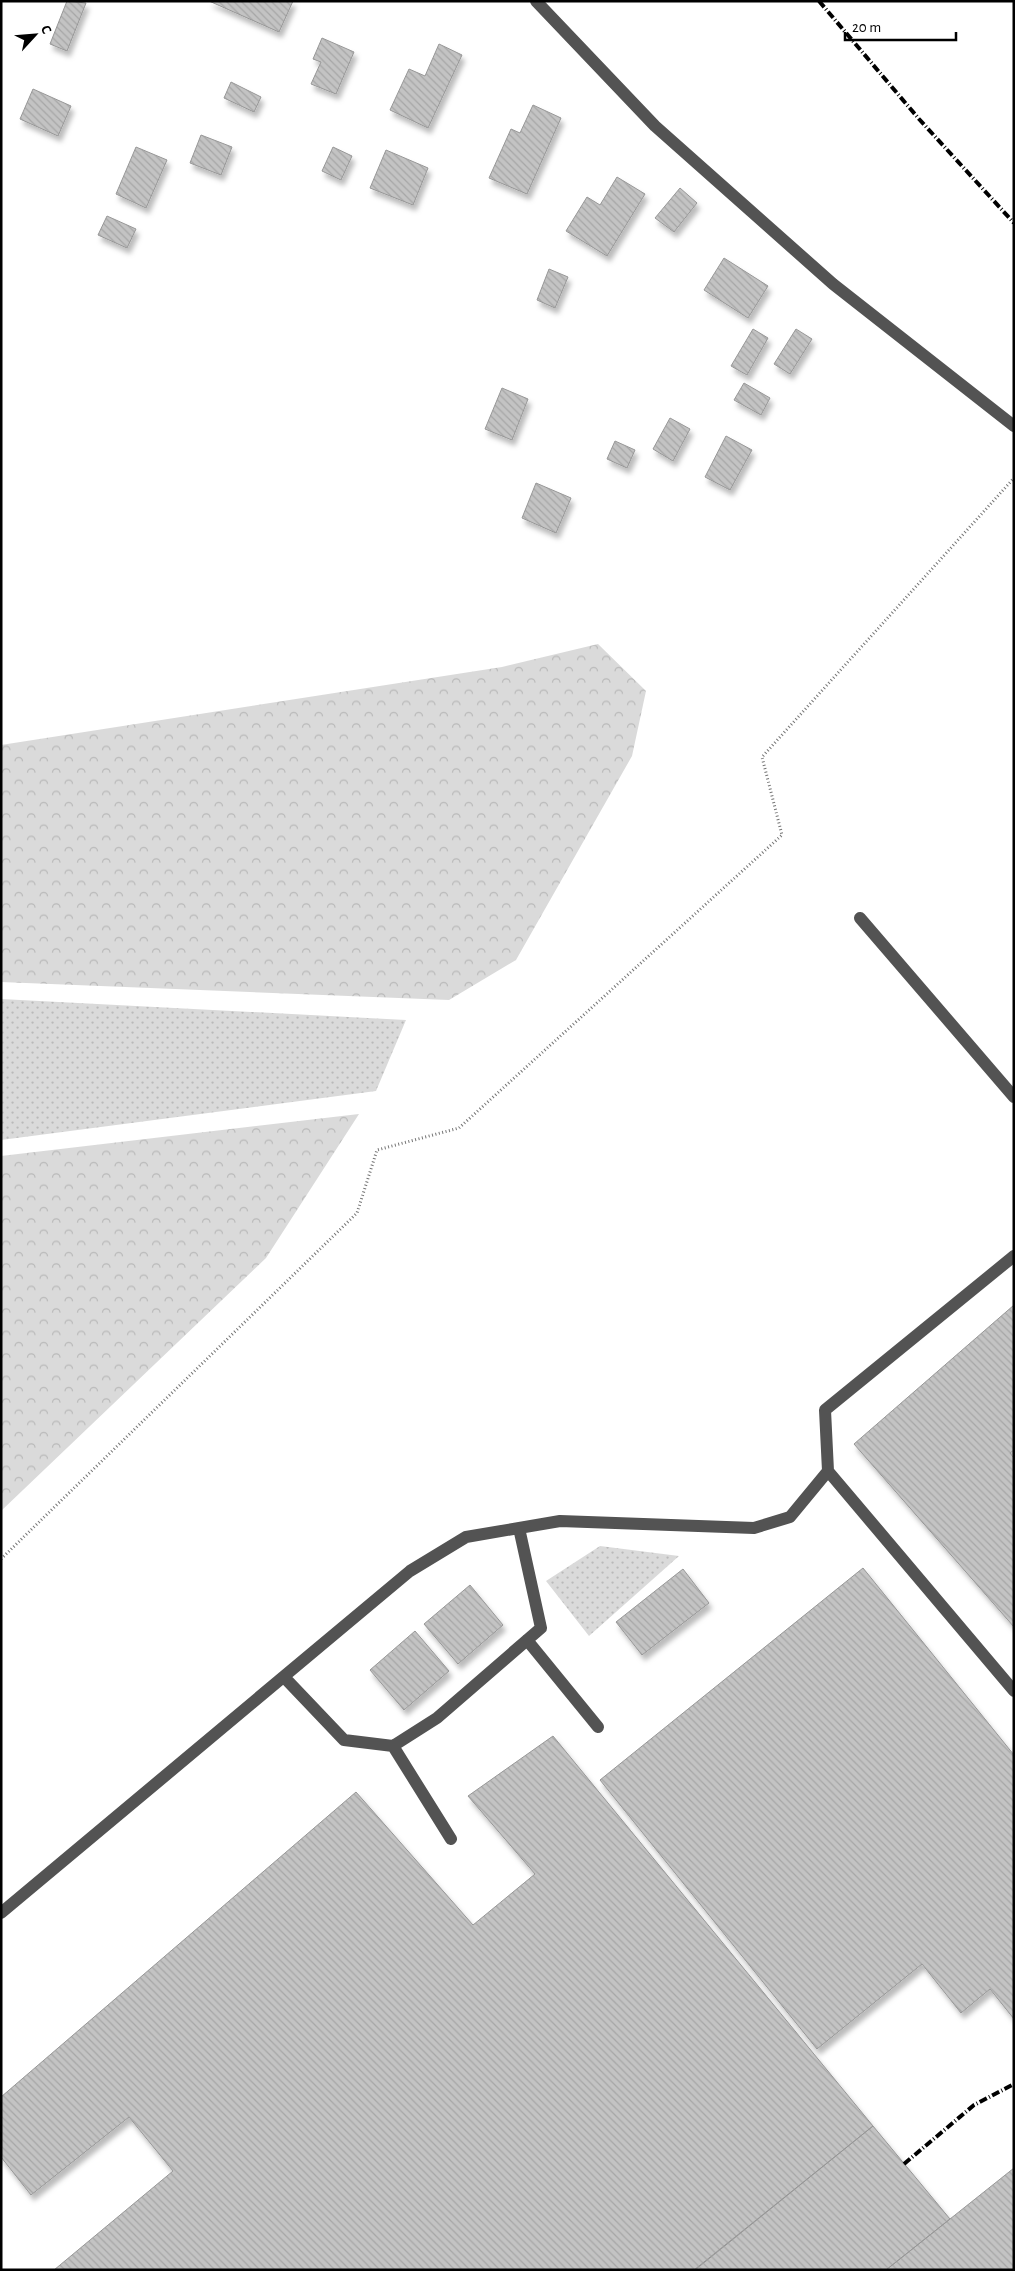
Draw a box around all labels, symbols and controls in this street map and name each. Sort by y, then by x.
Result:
north arrow [10,10,60,60]
scale bar [845,10,956,42]
text: 20 m [852,20,881,35]
text: С [38,23,54,37]

